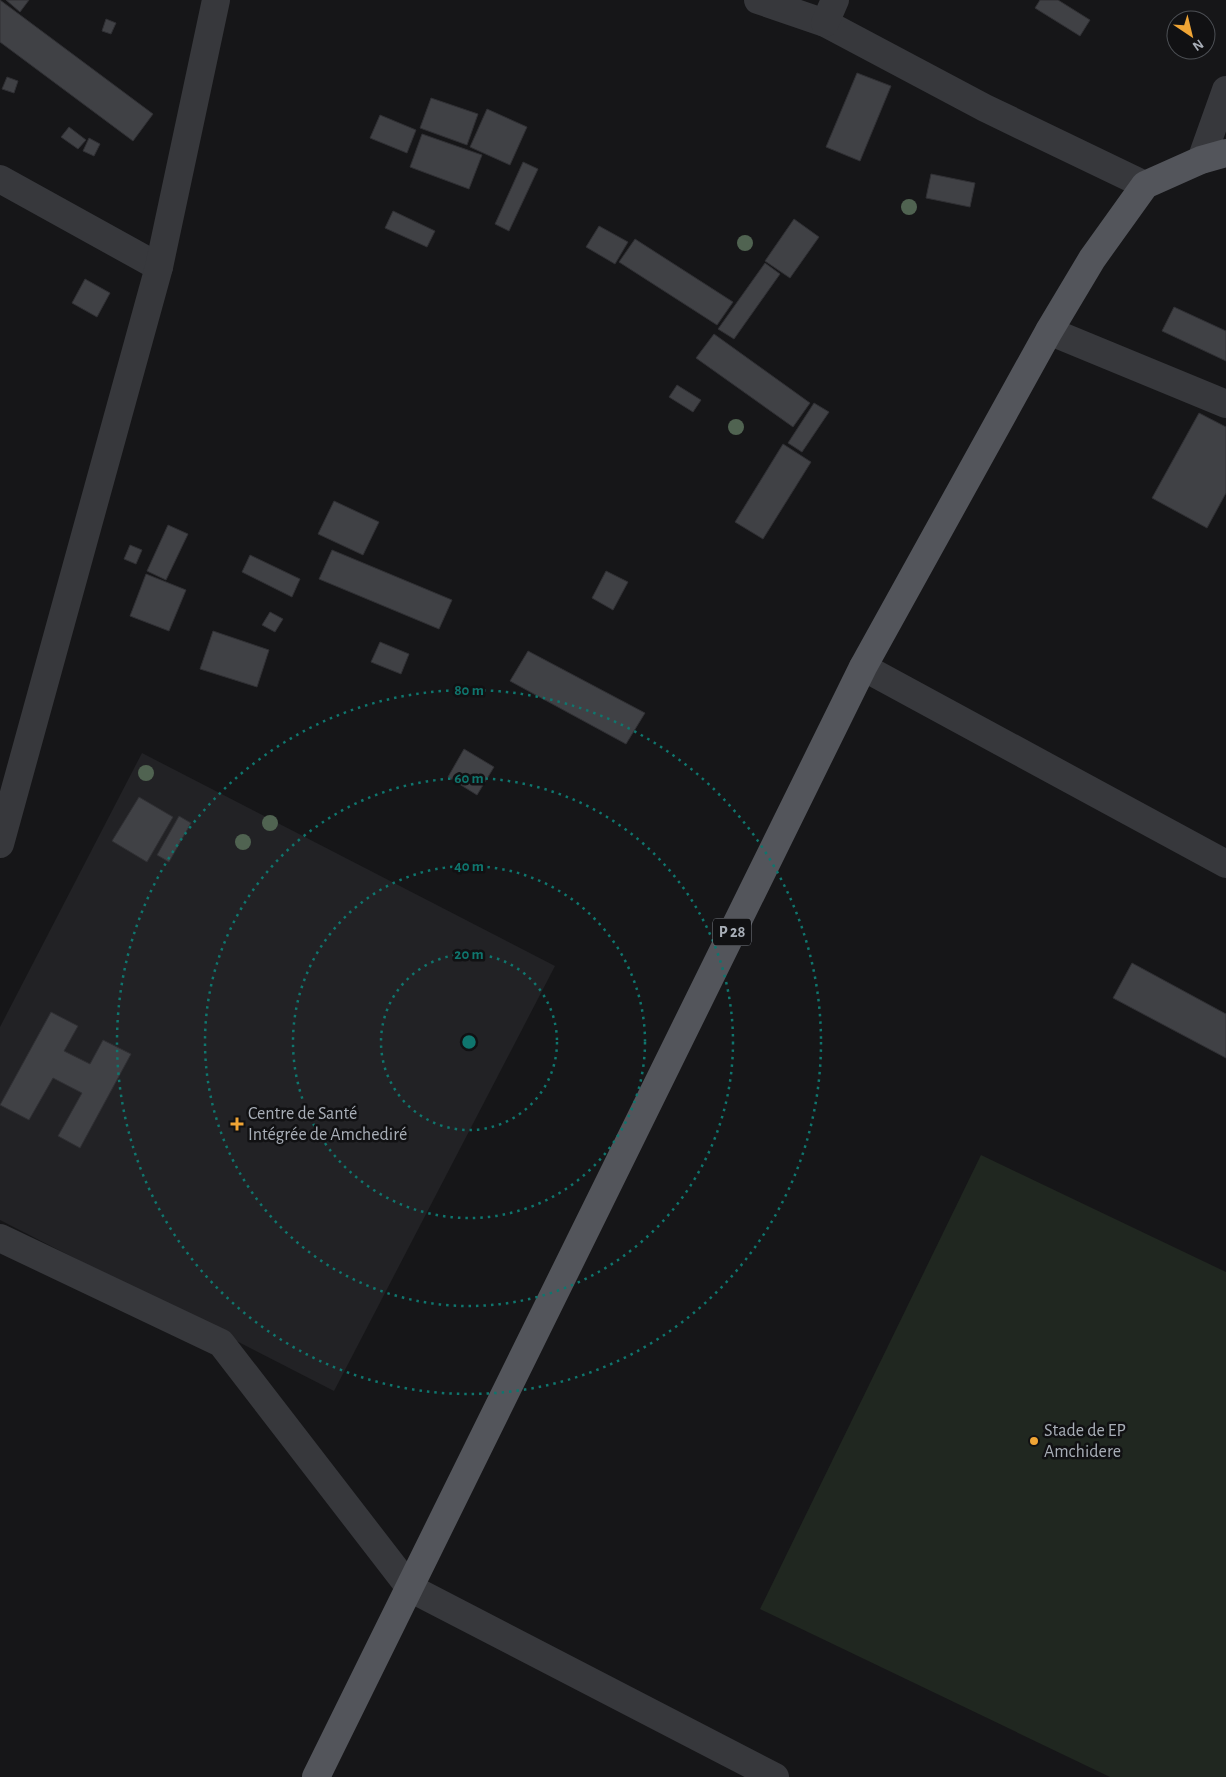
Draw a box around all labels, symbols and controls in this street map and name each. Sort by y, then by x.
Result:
north arrow [1166,10,1216,60]
text: N [1190,36,1206,53]
text: 80 m [454,683,484,698]
text: 60 m [454,771,484,786]
text: 40 m [454,859,484,874]
road number: P 28 [713,919,751,946]
text: 20 m [454,947,484,962]
centre of rings [460,1033,478,1051]
place label: Centre de Santé Intégrée de Amchediré [248,1105,407,1144]
marker: Centre de Santé Intégrée de Amchediré [230,1117,244,1131]
place label: Stade de EP Amchidere [1044,1422,1126,1461]
marker: Stade de EP Amchidere [1028,1435,1040,1447]

